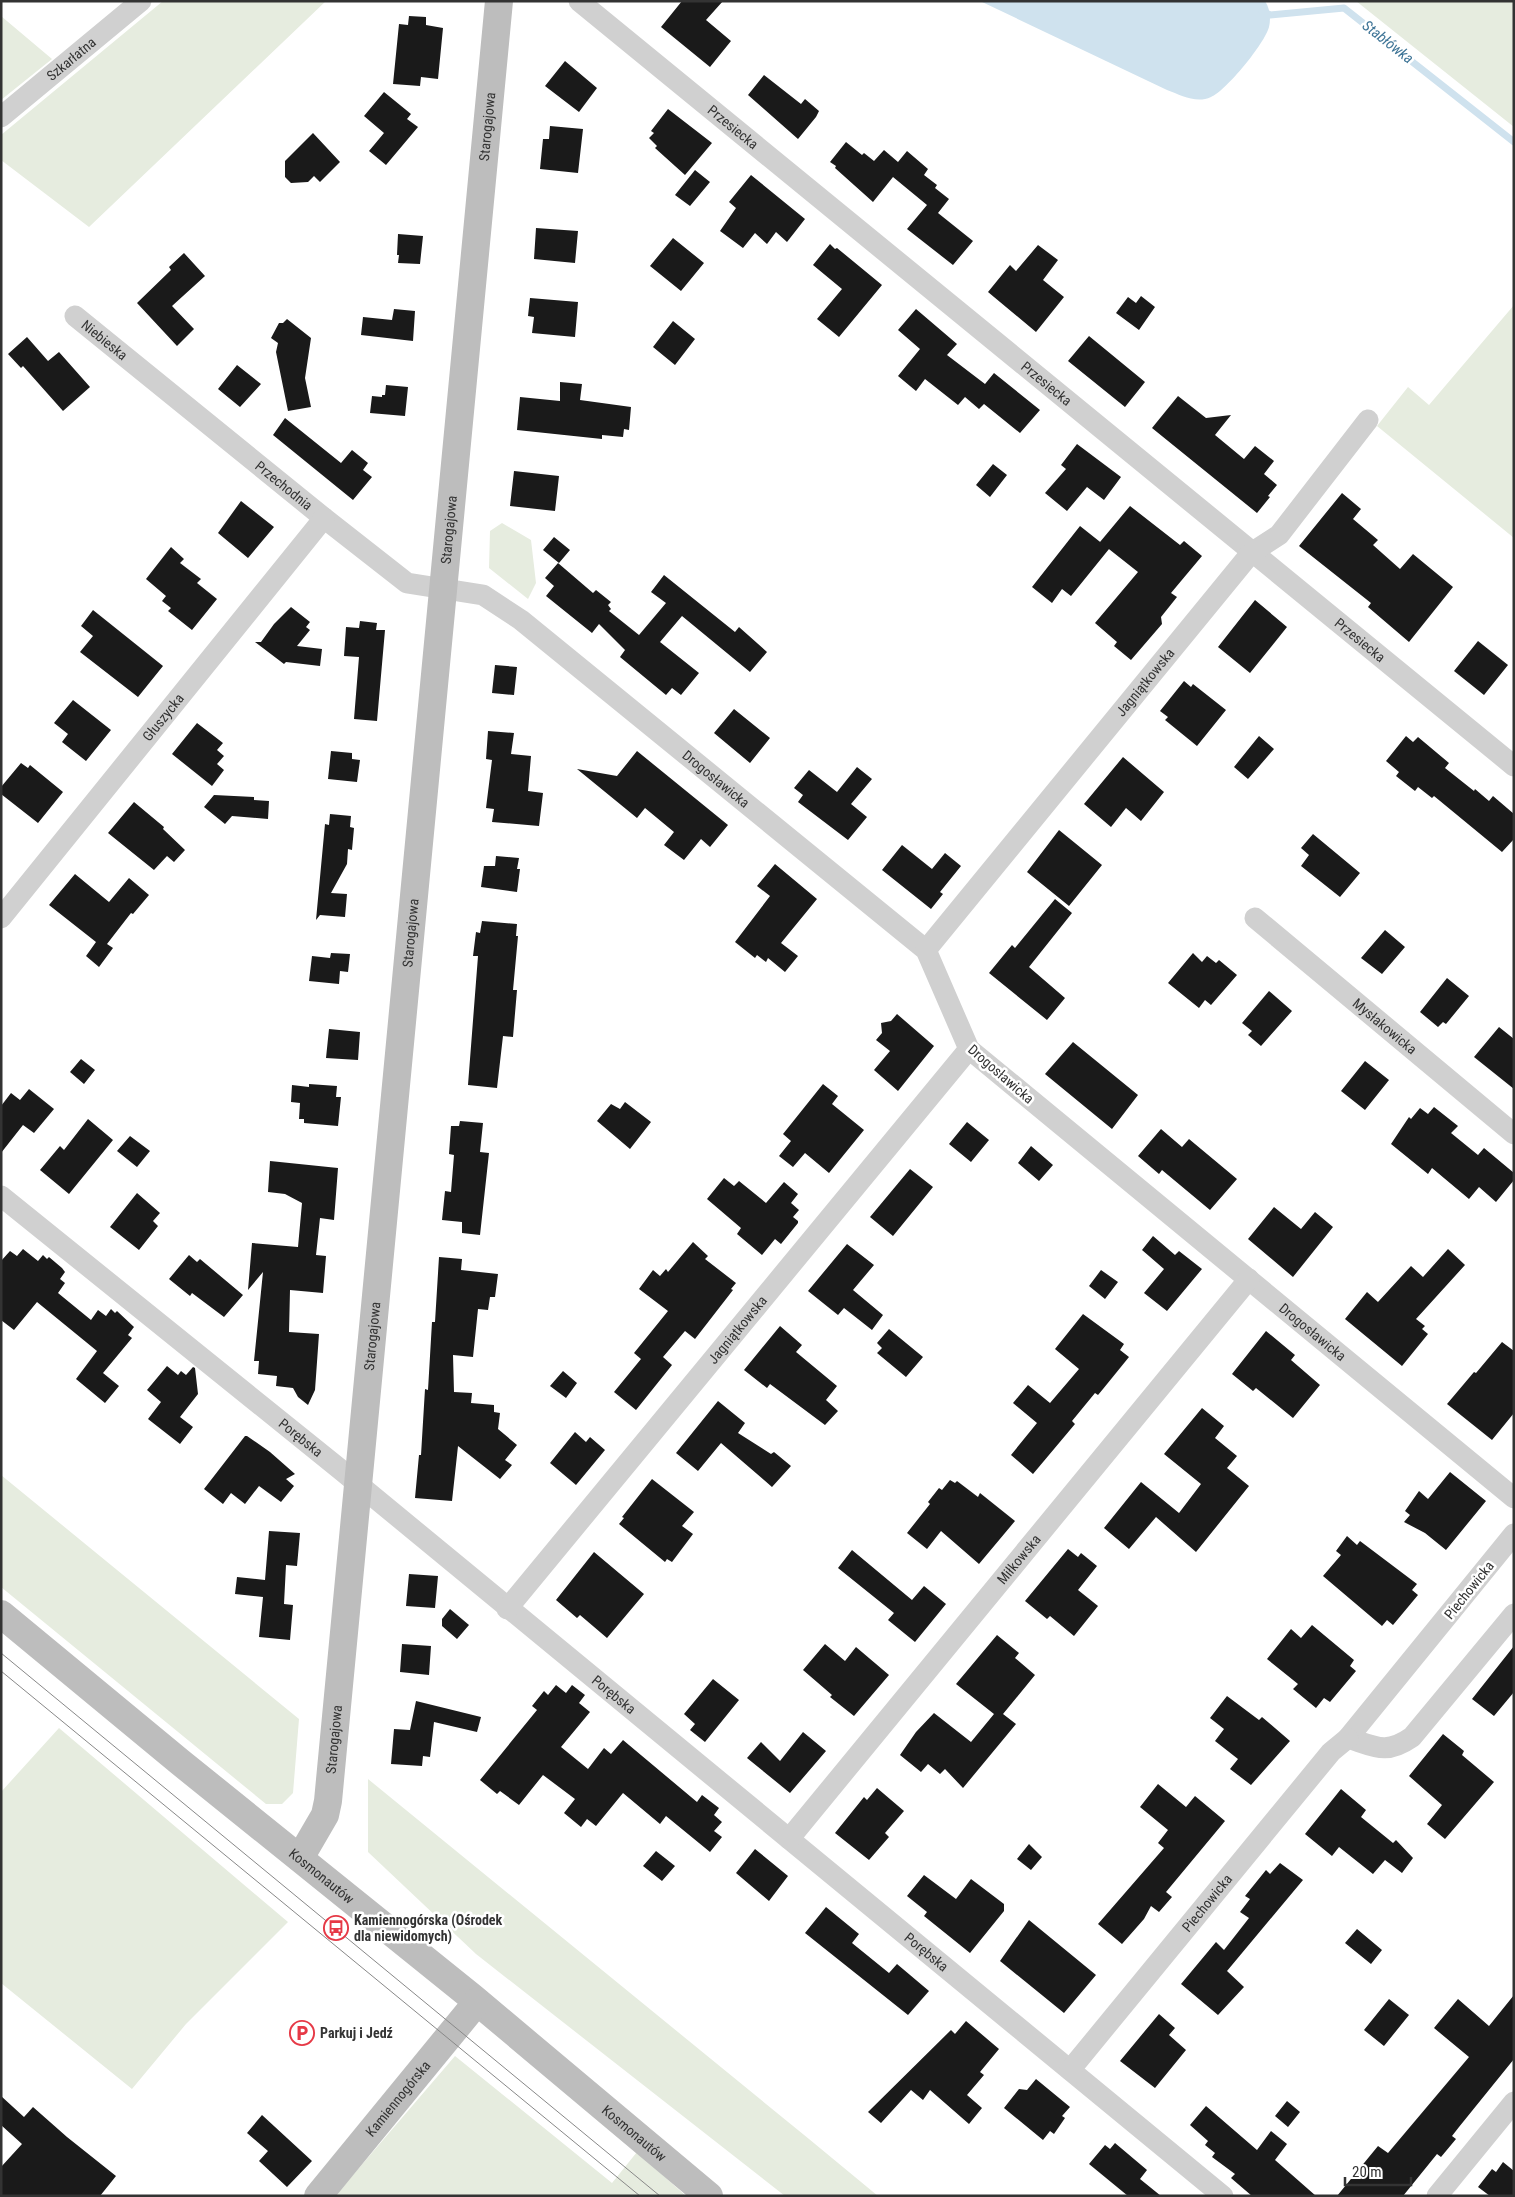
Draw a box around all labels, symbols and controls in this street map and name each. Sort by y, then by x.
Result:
water label: Stabłówka [1359,16,1417,68]
street label: Szkarłatna [43,34,99,84]
street label: Starogajowa [476,92,498,162]
street label: Przesiecka [705,102,761,152]
street label: Niebieska [78,317,131,363]
street label: Przesiecka [1018,358,1075,409]
street label: Przechodnia [252,458,316,513]
street label: Starogajowa [438,495,460,565]
street label: Przesiecka [1332,615,1388,665]
street label: Jagniątkowska [1113,645,1178,720]
street label: Głuszycka [139,690,187,744]
street label: Drogosławicka [679,747,753,811]
street label: Starogajowa [399,898,422,968]
street label: Mysłakowicka [1350,995,1420,1057]
street label: Drogosławicka [965,1041,1037,1107]
street label: Jagniątkowska [705,1293,770,1367]
street label: Drogosławicka [1276,1300,1349,1364]
street label: Starogajowa [361,1301,383,1371]
street label: Porębska [276,1415,326,1460]
street label: Miłkowska [994,1531,1044,1587]
street label: Piechowicka [1441,1558,1497,1622]
street label: Porębska [589,1672,639,1717]
street label: Starogajowa [323,1704,345,1774]
street label: Kosmonautów [286,1845,357,1907]
street label: Piechowicka [1179,1871,1235,1935]
place label: Kamiennogórska (Ośrodek dla niewidomych) [354,1912,503,1945]
bus stop icon: Kamiennogórska (Ośrodek dla niewidomych) [323,1915,349,1941]
street label: Porębska [901,1929,952,1975]
parking icon: Parkuj i Jedź [289,2020,315,2046]
place label: Parkuj i Jedź [320,2025,393,2041]
street label: Kamiennogórska [362,2058,434,2140]
street label: Kosmonautów [599,2102,670,2165]
scale bar [1345,2154,1411,2186]
text: 20 m [1352,2163,1382,2181]

